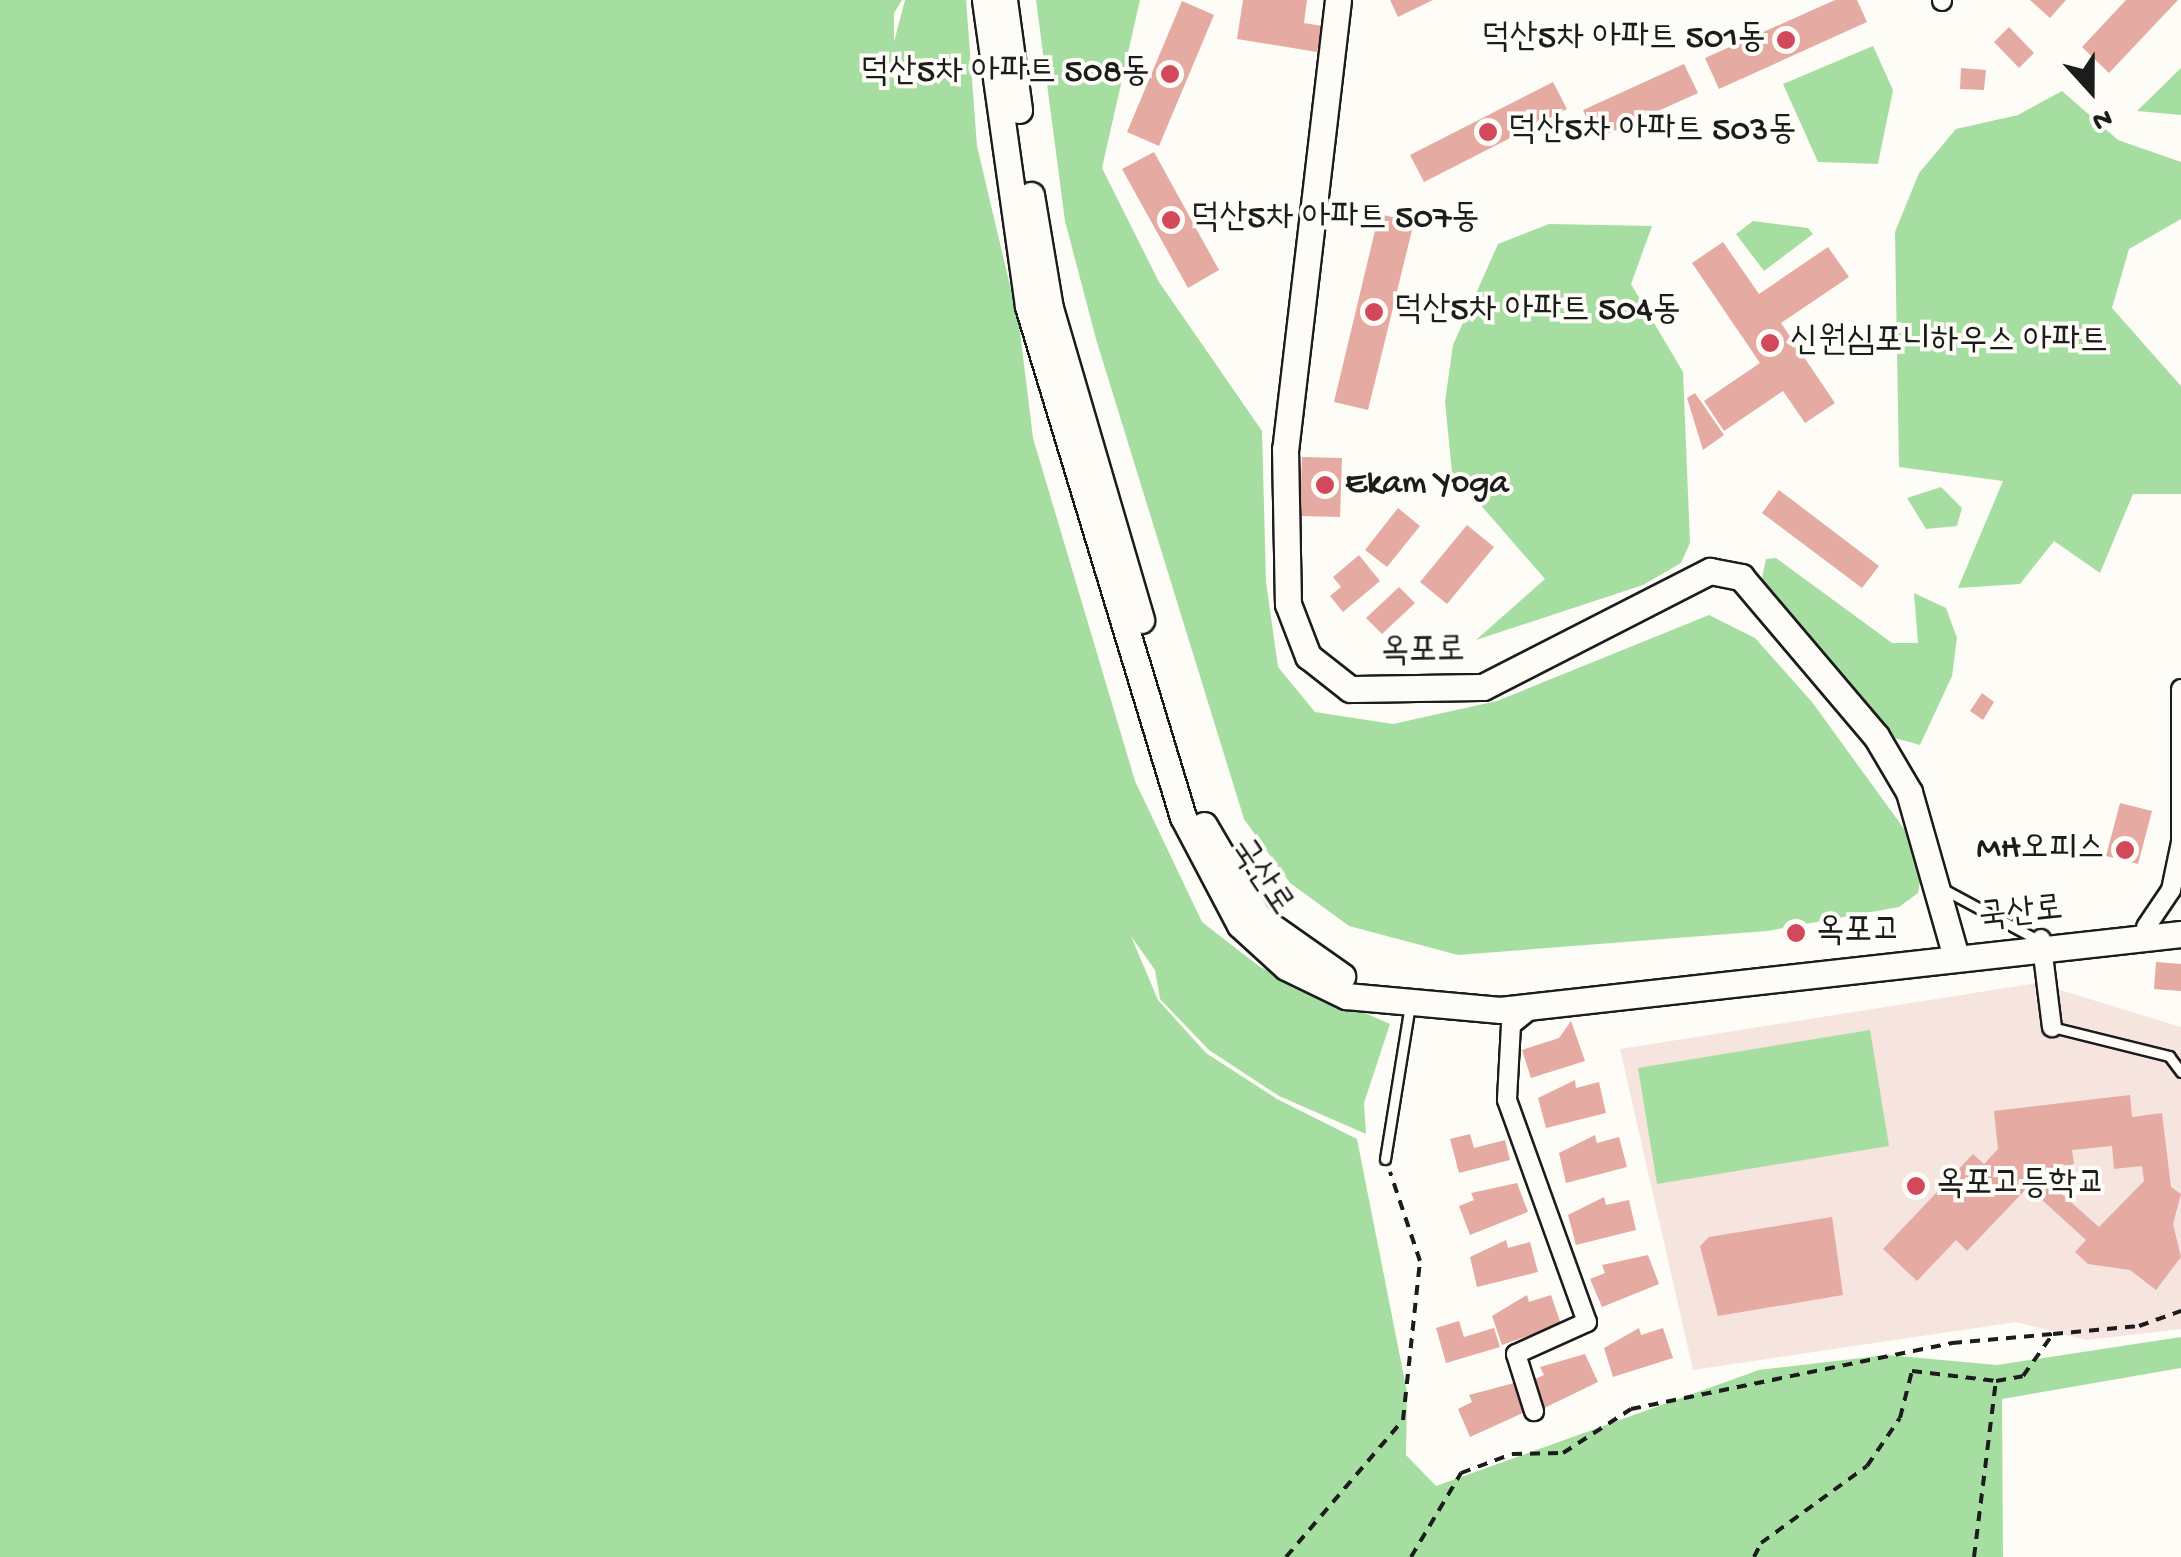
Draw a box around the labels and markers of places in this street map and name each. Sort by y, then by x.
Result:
place label: 덕산5차 아파트 501동 [1481,19,1766,61]
marker: 덕산5차 아파트 501동 [1775,29,1797,51]
place label: 덕산5차 아파트 508동 [860,53,1150,95]
marker: 덕산5차 아파트 508동 [1159,63,1181,85]
place label: 덕산5차 아파트 503동 [1508,111,1797,153]
marker: 덕산5차 아파트 503동 [1477,121,1499,143]
place label: 덕산5차 아파트 507동 [1191,199,1480,241]
marker: 덕산5차 아파트 507동 [1160,209,1182,231]
place label: 덕산5차 아파트 504동 [1394,291,1681,333]
marker: 덕산5차 아파트 504동 [1363,301,1385,323]
place label: 신원심포니하우스 아파트 [1790,322,2108,364]
marker: 신원심포니하우스 아파트 [1759,332,1781,354]
place label: Ekam Yoga [1345,464,1509,506]
marker: Ekam Yoga [1314,474,1336,496]
place label: MH오피스 [1976,829,2105,871]
marker: MH오피스 [2114,839,2136,861]
place label: 옥포고 [1816,912,1900,954]
marker: 옥포고 [1785,922,1807,944]
place label: 옥포고등학교 [1936,1165,2105,1207]
marker: 옥포고등학교 [1905,1175,1927,1197]

